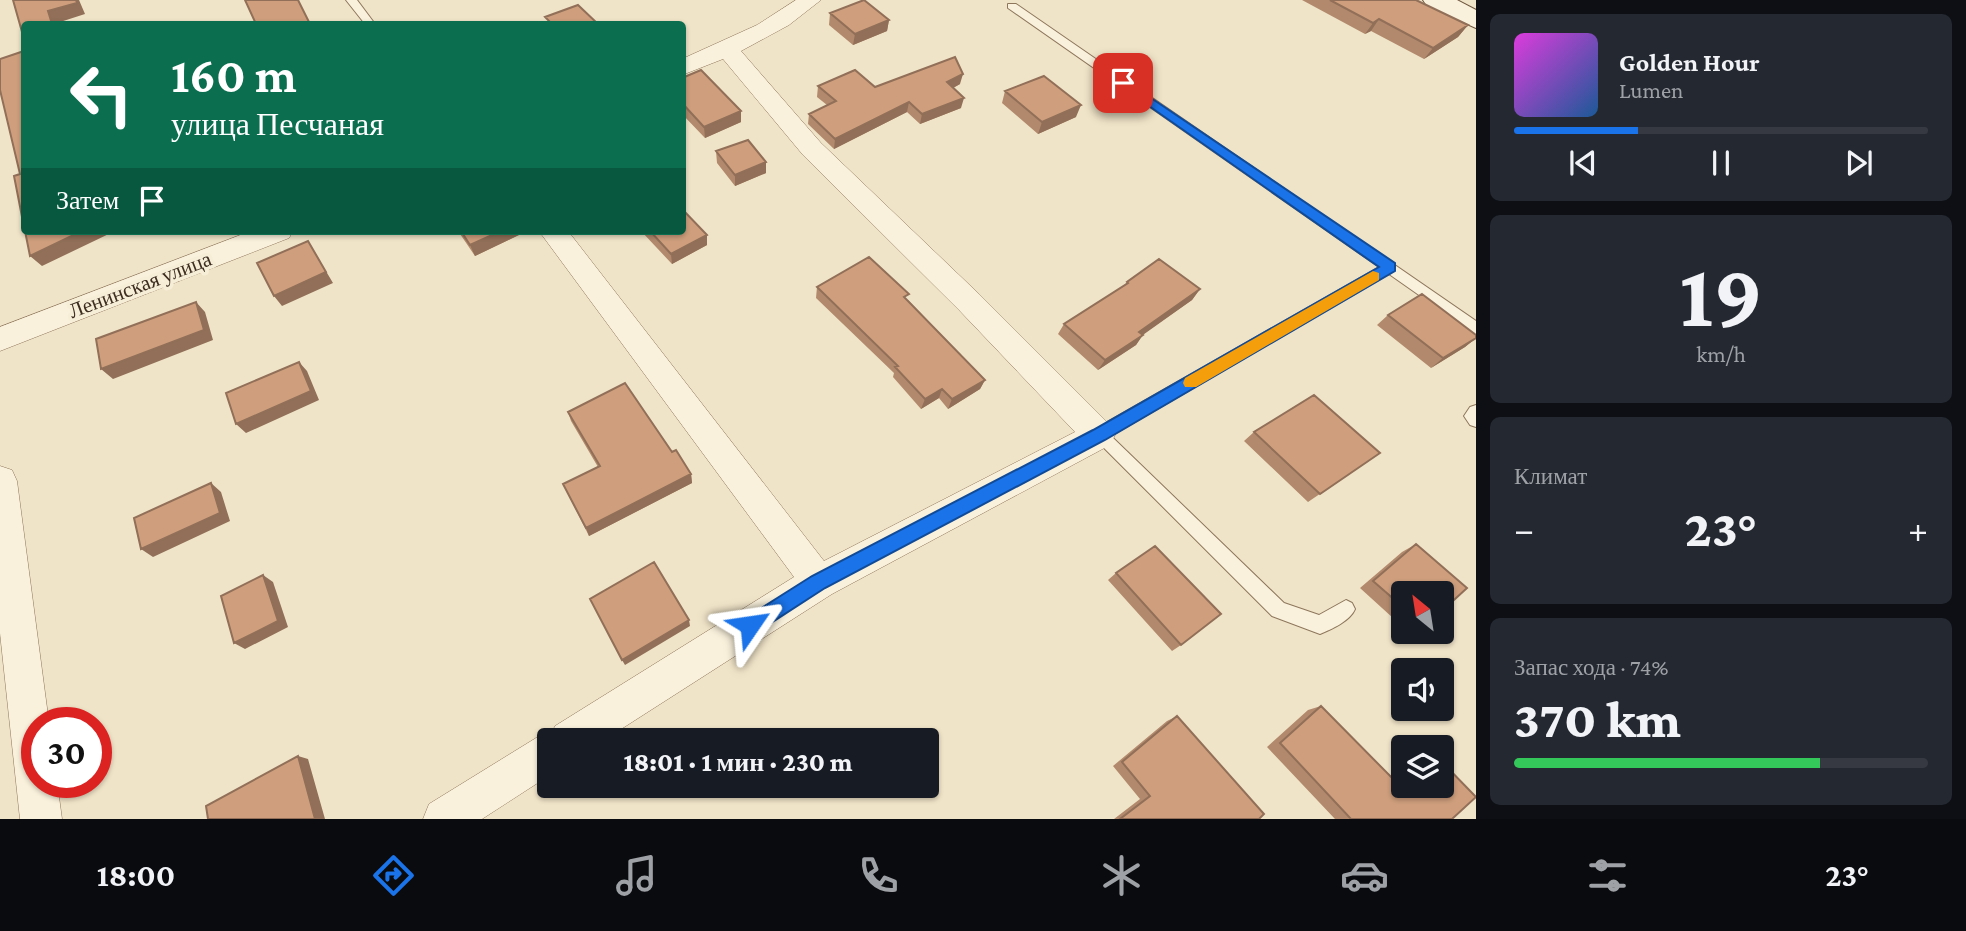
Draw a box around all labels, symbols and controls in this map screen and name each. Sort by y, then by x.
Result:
text: 160 m [171,48,297,103]
text: Golden Hour [1619,48,1760,77]
icon: left [56,49,147,140]
pin [1093,53,1153,113]
icon: arrive [1104,64,1142,102]
text: Lumen [1619,77,1683,103]
text: улица Песчаная [171,106,384,142]
icon: previous [1564,144,1602,182]
icon: pause [1702,144,1740,182]
icon: next [1840,144,1878,182]
icon: arrive [133,182,171,220]
text: Затем [56,186,119,215]
text: 19 [1679,244,1763,346]
street label: Ленинская улица [65,246,215,323]
text: km/h [1696,341,1746,367]
text: Климат [1514,463,1587,489]
text: 23° [1685,499,1757,557]
text: − [1514,508,1534,550]
text: + [1908,508,1928,550]
north arrow [1391,581,1454,644]
map controls [1391,581,1454,798]
position arrow [713,588,787,662]
text: Запас хода · 74% [1514,654,1669,680]
button: sound [1391,658,1454,721]
text: 370 km [1514,690,1681,748]
speed limit sign: 30 [21,707,112,798]
button: layers [1391,735,1454,798]
text: 18:01 · 1 мин · 230 m [623,748,853,777]
icon: directions [369,851,418,900]
icon: music [612,851,661,900]
icon: phone [854,851,903,900]
icon: climate [1097,851,1146,900]
icon: car [1340,851,1389,900]
icon: filters [1583,851,1632,900]
text: 18:00 [97,857,175,893]
text: 23° [1825,857,1869,893]

